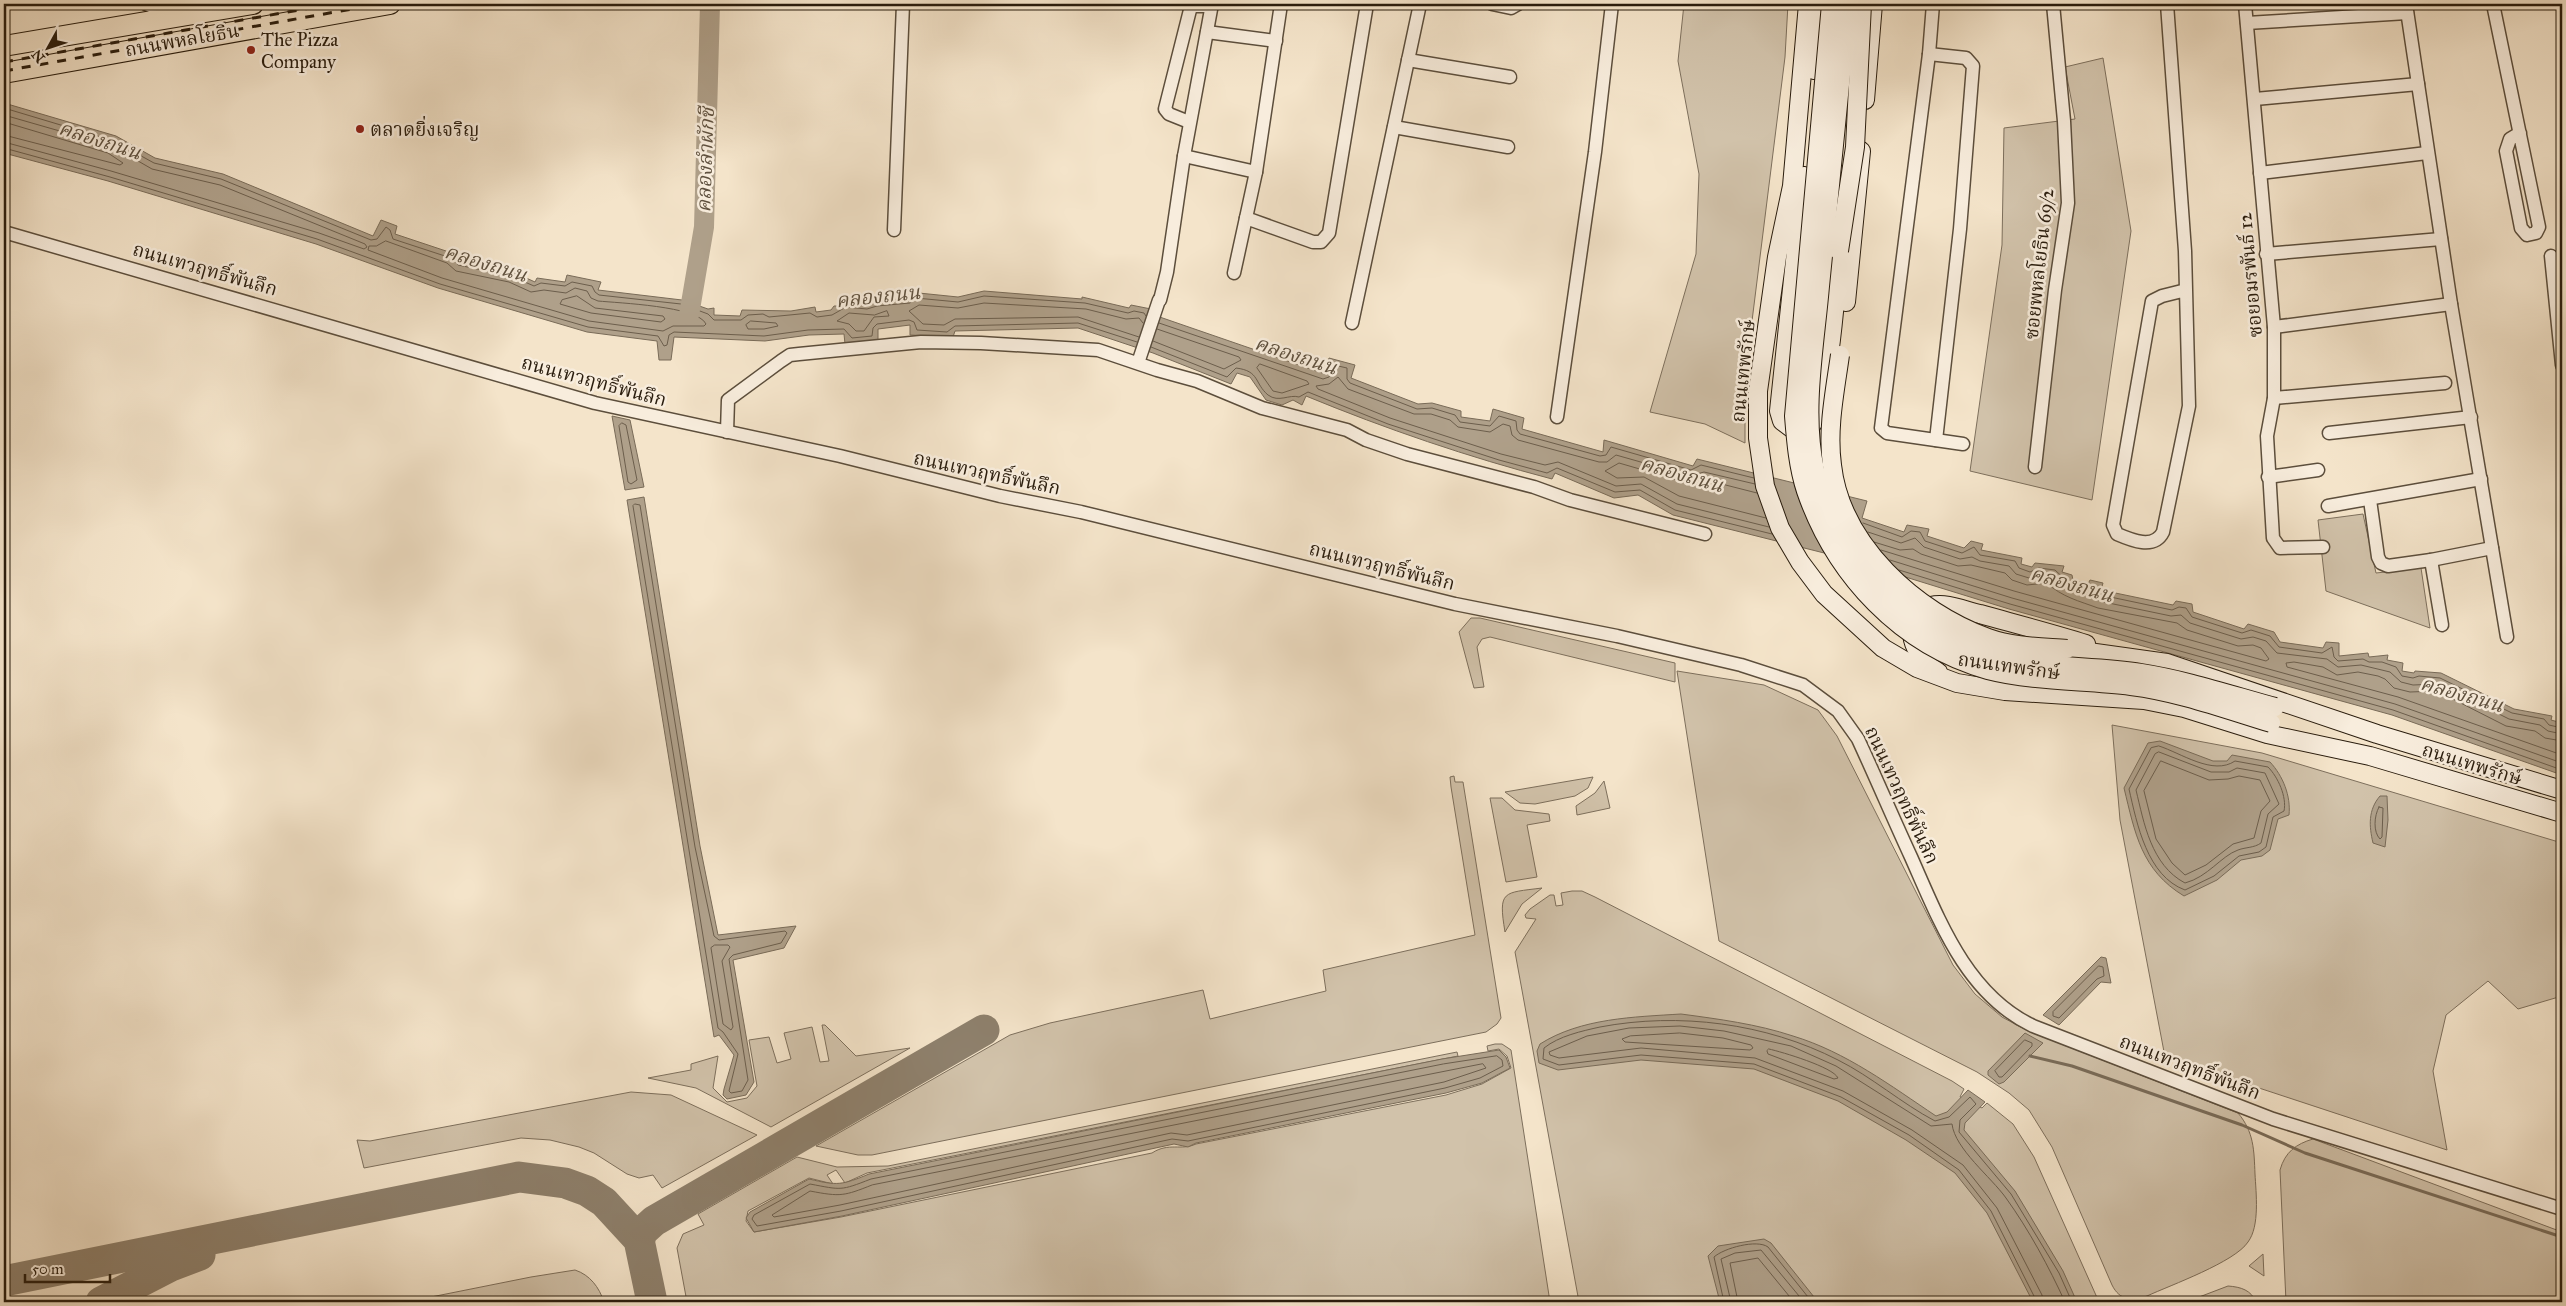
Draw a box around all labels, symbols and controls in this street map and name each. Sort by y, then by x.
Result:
street label: ถนนพหลโยธิน [123,16,241,61]
north arrow [22,22,72,72]
place label: The Pizza Company [261,28,339,73]
marker: The Pizza Company [245,44,257,56]
text: N [28,46,49,66]
water label: คลองลำผักชี [691,104,719,213]
water label: คลองถนน [56,115,145,165]
place label: ตลาดยิ่งเจริญ [370,115,479,141]
marker: ตลาดยิ่งเจริญ [354,123,366,135]
street label: ซอยพหลโยธิน 69/2 [2017,187,2058,340]
street label: ซอยอมรพันธ์ 12 [2233,211,2267,338]
street label: ถนนเทวฤทธิ์พันลึก [130,235,281,301]
water label: คลองถนน [442,239,531,287]
water label: คลองถนน [835,280,922,312]
street label: ถนนเทพรักษ์ [1726,318,1760,424]
water label: คลองถนน [1252,330,1341,380]
street label: ถนนเทวฤทธิ์พันลึก [519,348,670,411]
street label: ถนนเทวฤทธิ์พันลึก [912,444,1063,500]
water label: คลองถนน [1638,451,1727,497]
street label: ถนนเทวฤทธิ์พันลึก [1307,534,1458,595]
water label: คลองถนน [2028,561,2117,607]
street label: ถนนเทพรักษ์ [1956,647,2062,685]
water label: คลองถนน [2418,671,2507,717]
street label: ถนนเทวฤทธิ์พันลึก [1860,721,1946,868]
street label: ถนนเทพรักษ์ [2419,738,2525,790]
street label: ถนนเทวฤทธิ์พันลึก [2116,1027,2265,1105]
scale bar [25,1251,110,1283]
text: 50 m [32,1260,64,1278]

